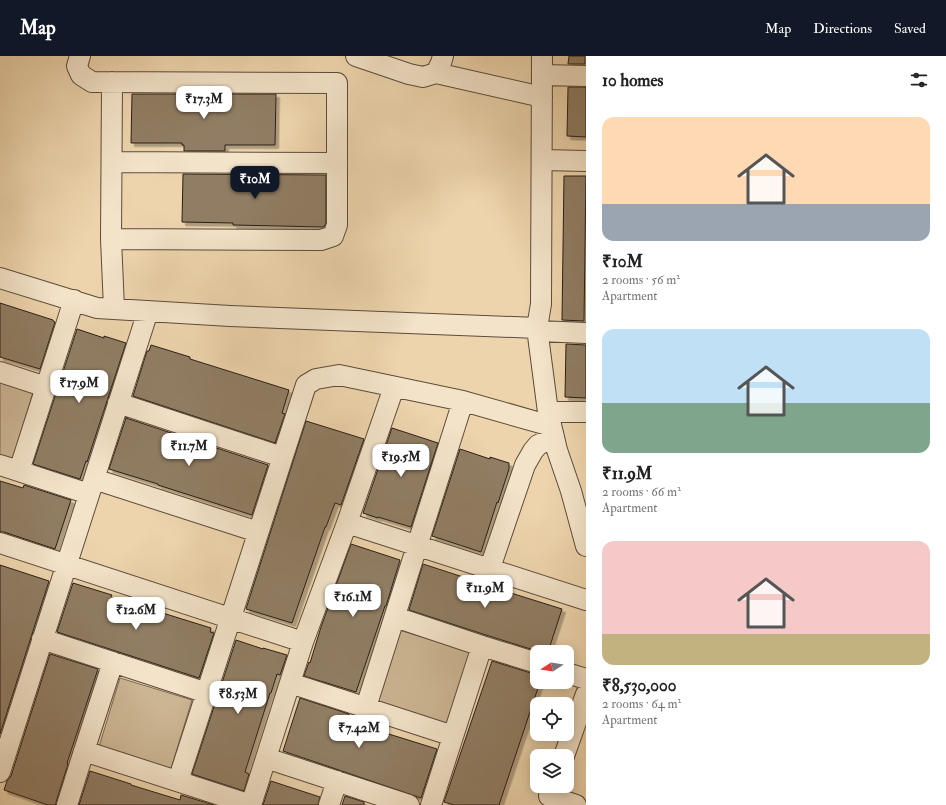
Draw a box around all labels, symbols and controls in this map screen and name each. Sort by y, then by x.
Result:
text: Map [20,16,56,40]
text: Map [765,20,791,37]
text: Directions [813,20,872,37]
text: Saved [894,20,926,37]
icon: filters [908,69,930,91]
text: 10 homes [602,70,663,91]
pin: ₹17.3M [171,86,237,120]
text: ₹17.3M [185,91,223,107]
icon: home [730,143,802,215]
pin: ₹10M [231,166,279,200]
text: ₹10M [239,171,271,187]
text: ₹10M [602,251,643,272]
text: 2 rooms · 56 m² [602,272,680,288]
text: Apartment [602,288,658,304]
icon: home [730,355,802,427]
pin: ₹17.9M [46,370,112,404]
text: ₹17.9M [59,375,99,391]
pin: ₹11.7M [156,433,222,467]
text: ₹11.7M [170,438,208,454]
pin: ₹19.5M [368,444,434,478]
text: ₹19.5M [381,449,421,465]
text: ₹11.9M [602,463,652,484]
text: 2 rooms · 66 m² [602,484,681,500]
text: Apartment [602,500,658,516]
icon: home [730,567,802,639]
pin: ₹11.9M [452,575,518,609]
text: ₹11.9M [466,580,504,596]
pin: ₹16.1M [320,584,386,618]
text: ₹16.1M [334,589,372,605]
pin: ₹12.6M [103,597,169,631]
text: ₹12.6M [116,602,156,618]
north arrow [530,645,574,689]
map controls [530,645,574,793]
text: ₹8,530,000 [602,675,676,696]
pin: ₹8.53M [205,681,271,715]
text: ₹8.53M [218,686,258,702]
text: 2 rooms · 64 m² [602,696,681,712]
button: locate [530,697,574,741]
text: Apartment [602,712,658,728]
pin: ₹7.42M [326,715,392,749]
text: ₹7.42M [338,720,380,736]
button: layers [530,749,574,793]

